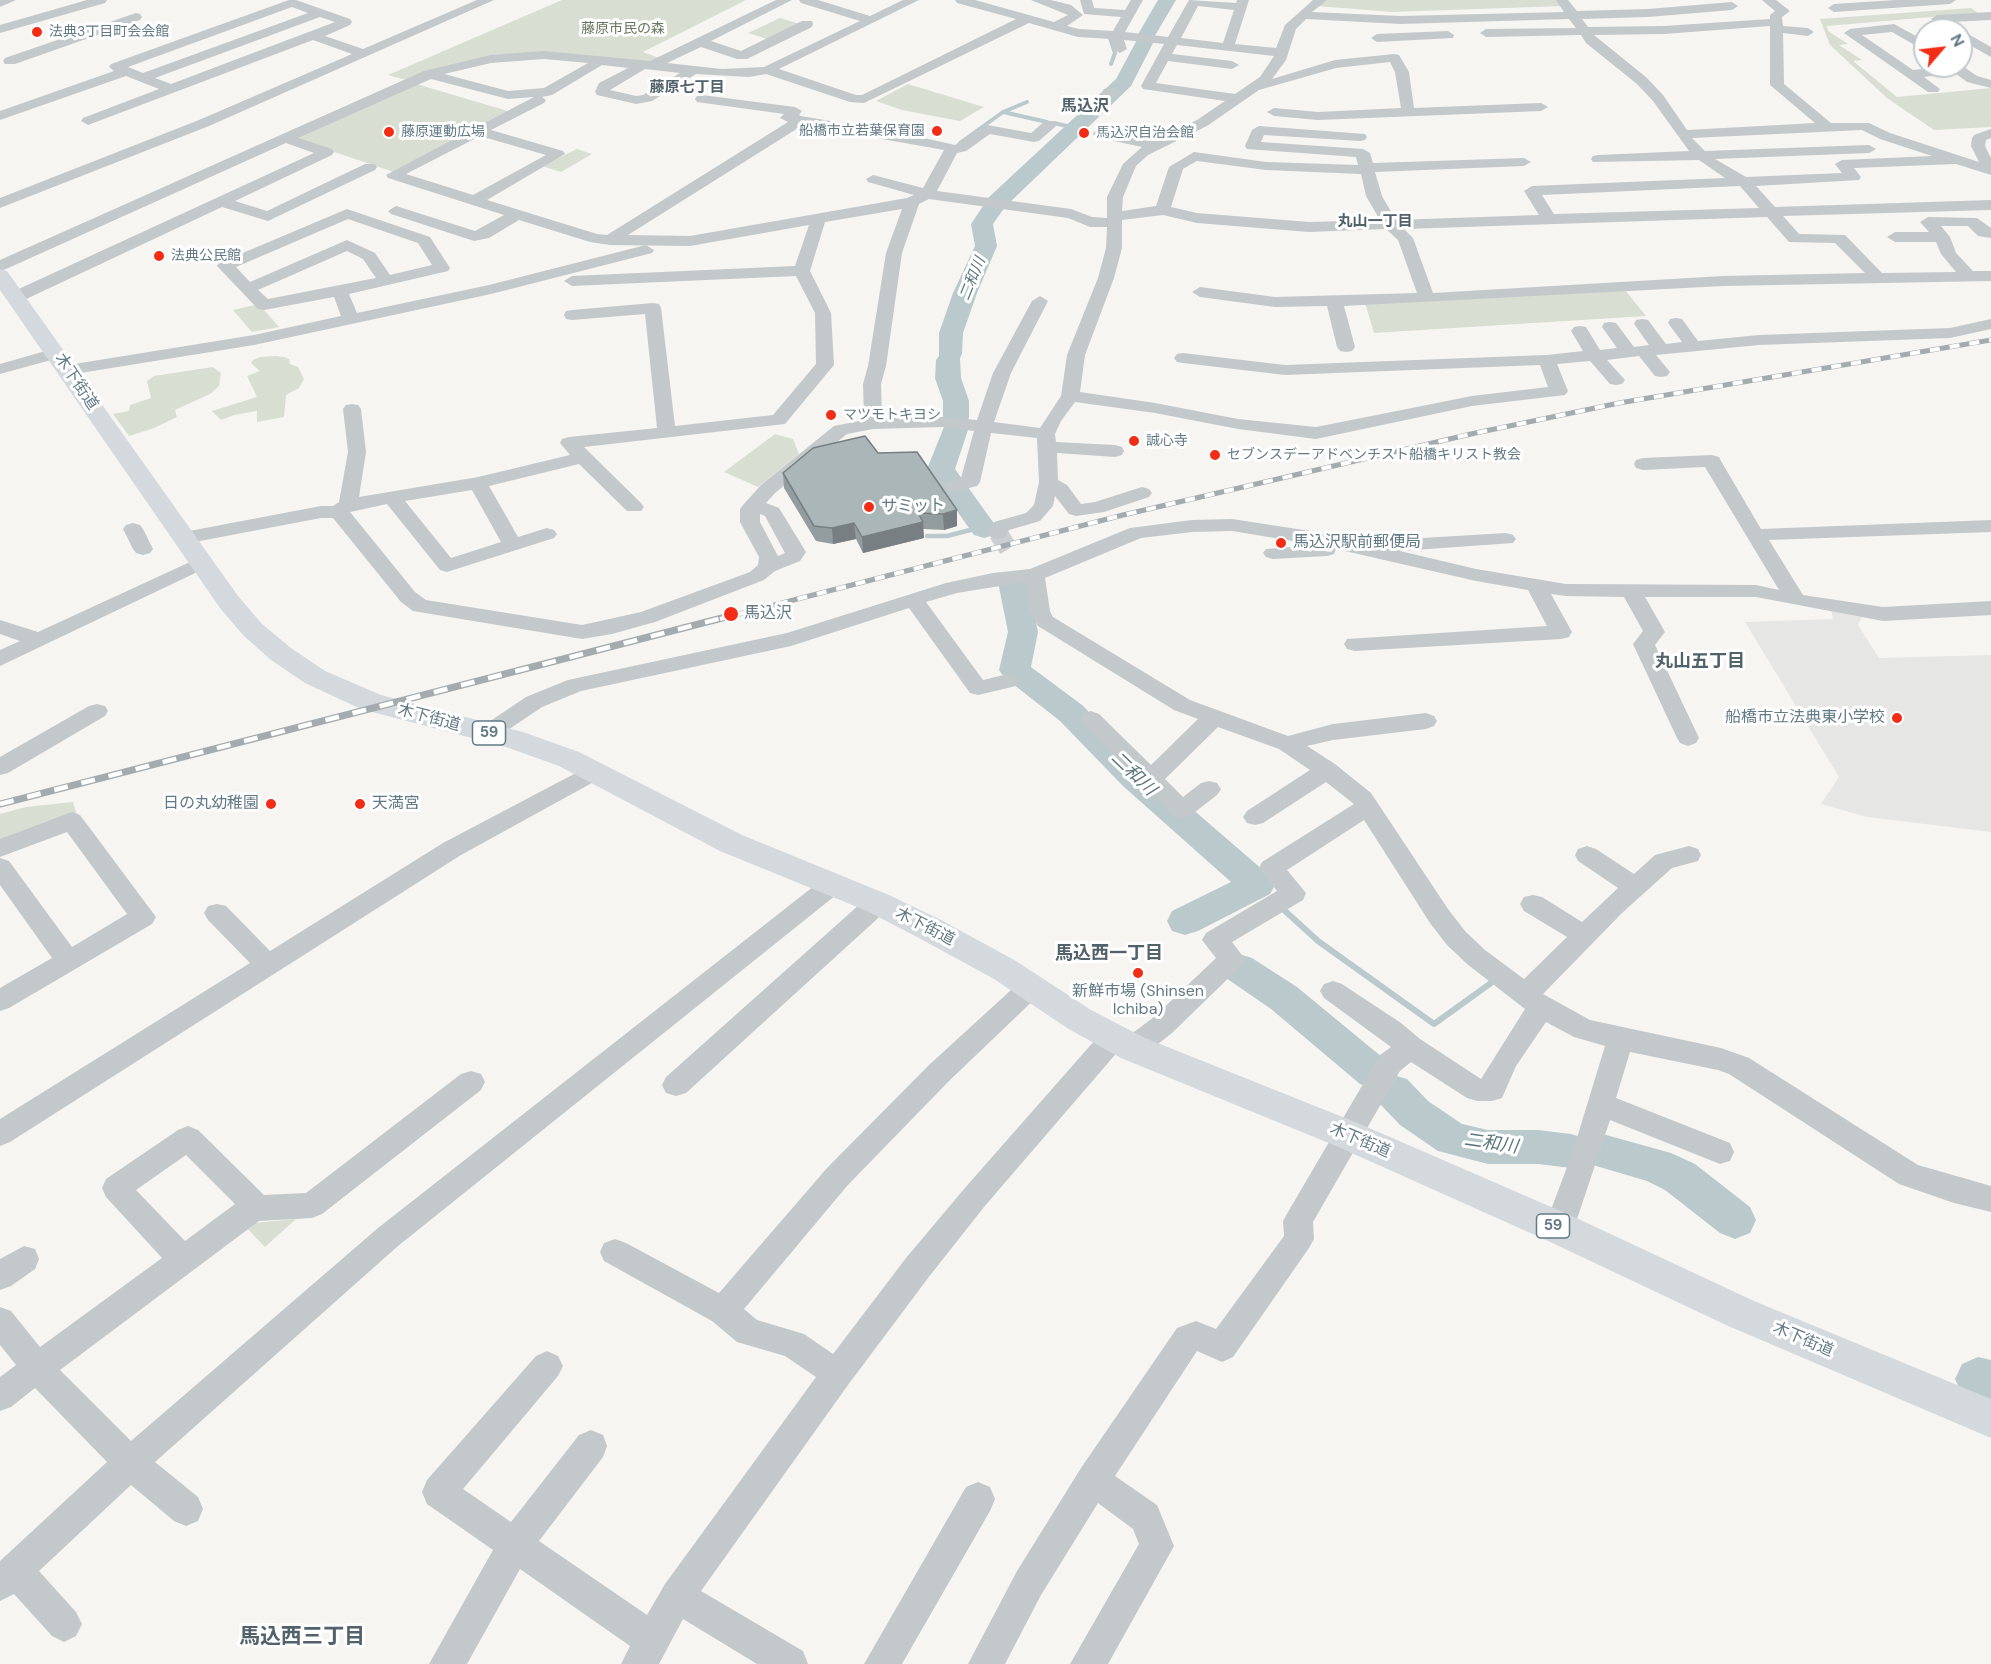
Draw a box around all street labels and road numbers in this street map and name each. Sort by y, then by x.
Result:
street label: 木下街道 [50,350,102,414]
street label: 木下街道 [396,700,462,736]
road number: 59 [472,721,506,745]
street label: 木下街道 [892,904,958,950]
street label: 木下街道 [1327,1120,1393,1162]
road number: 59 [1536,1214,1570,1238]
street label: 木下街道 [1770,1319,1836,1361]

